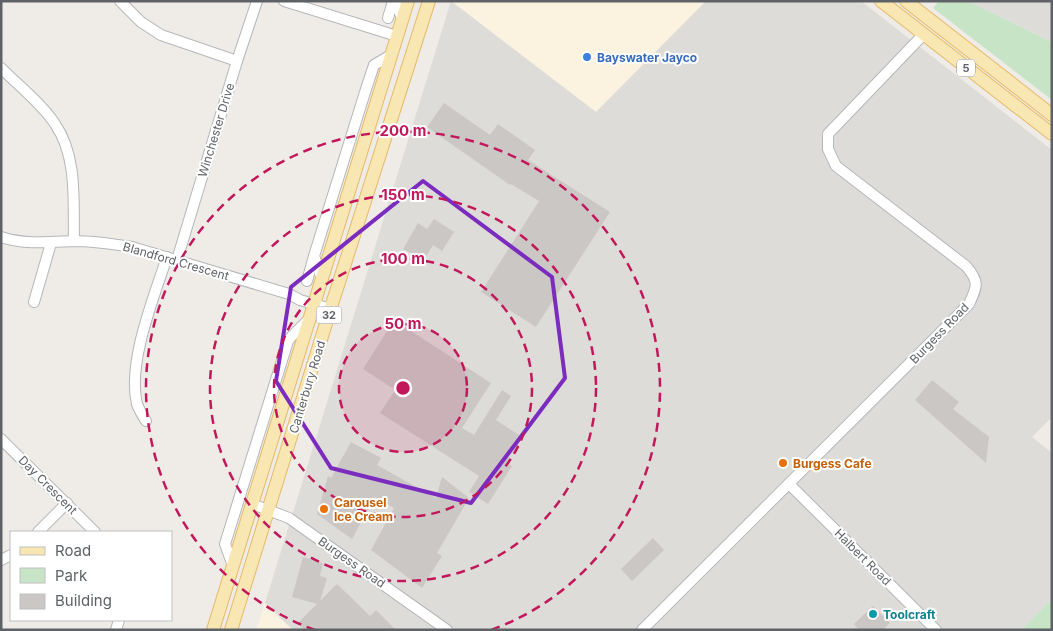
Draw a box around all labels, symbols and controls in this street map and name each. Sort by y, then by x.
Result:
place label: Bayswater Jayco [597,50,697,65]
marker: Bayswater Jayco [581,51,593,63]
road number: 5 [957,59,975,76]
street label: Winchester Drive [195,81,237,179]
text: 200 m [380,121,426,140]
text: 150 m [381,185,425,204]
street label: Blandford Crescent [121,239,231,283]
text: 100 m [381,249,425,268]
street label: Burgess Road [906,300,972,366]
road number: 32 [316,306,342,324]
text: 50 m [385,314,421,333]
street label: Canterbury Road [286,339,328,435]
centre of rings [394,379,412,397]
street label: Day Crescent [16,453,80,517]
place label: Burgess Cafe [793,456,872,471]
marker: Burgess Cafe [777,457,789,469]
place label: Carousel Ice Cream [334,495,393,524]
marker: Carousel Ice Cream [318,503,330,515]
street label: Halbert Road [832,526,894,588]
legend [10,531,172,621]
street label: Burgess Road [316,533,388,591]
text: Road [55,541,91,560]
text: Park [55,566,88,585]
text: Building [55,591,112,610]
place label: Toolcraft [883,607,936,622]
marker: Toolcraft [867,608,879,620]

